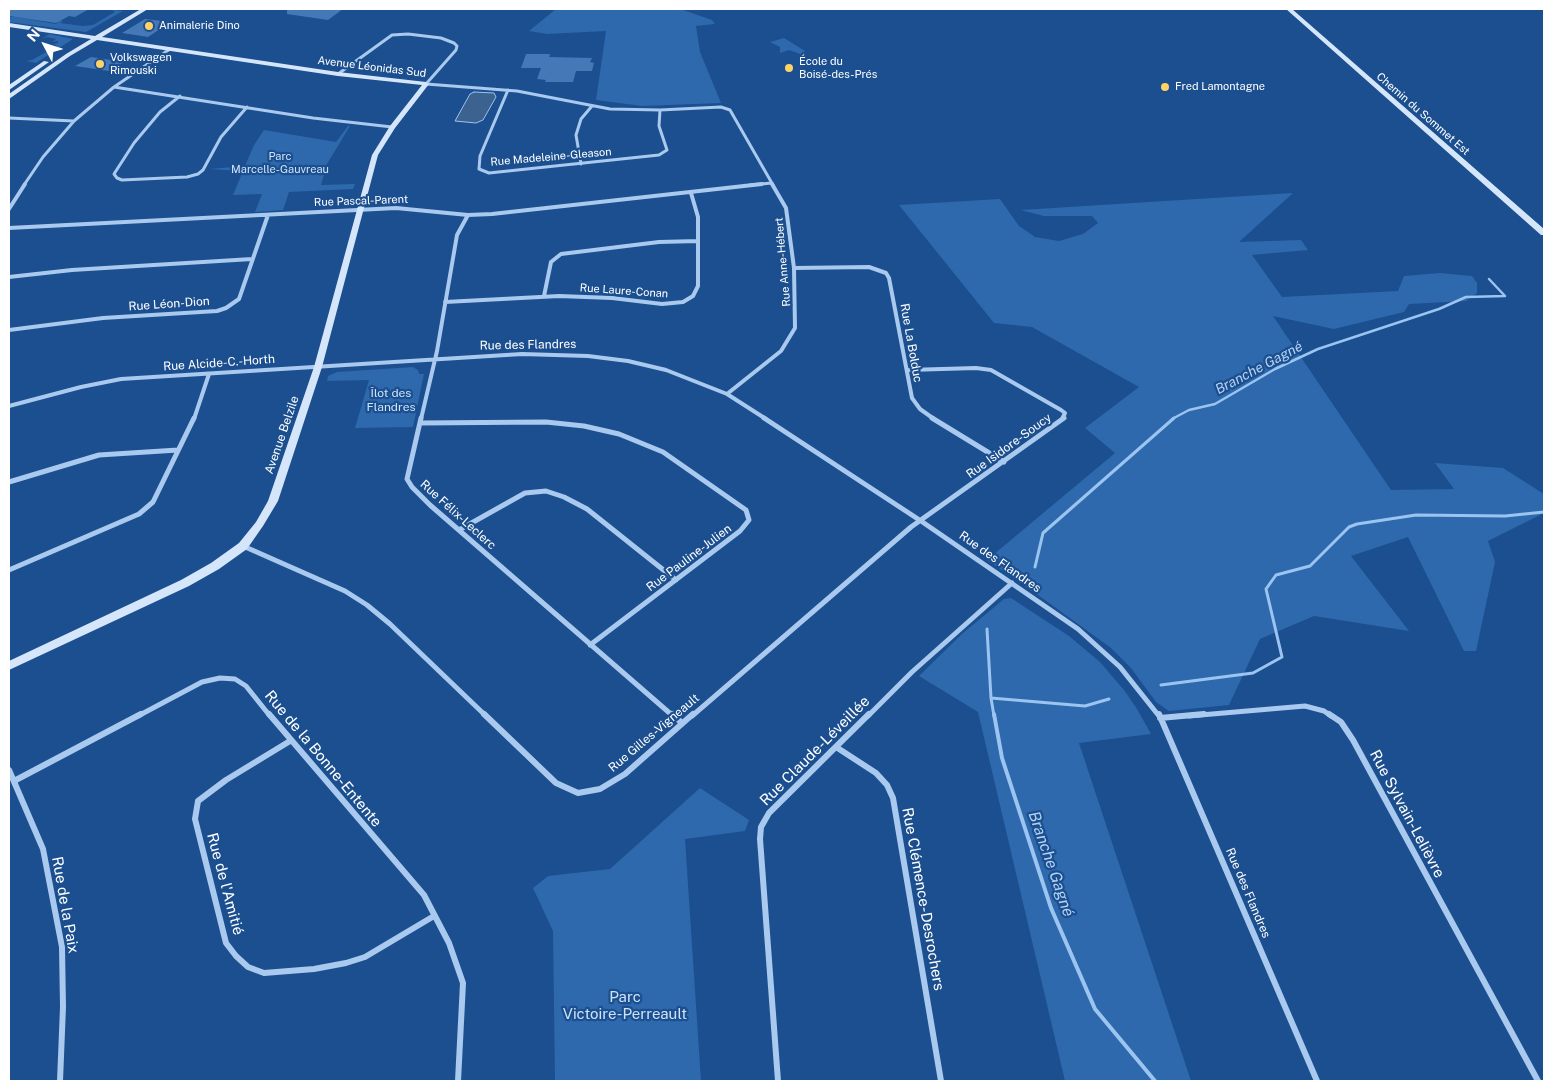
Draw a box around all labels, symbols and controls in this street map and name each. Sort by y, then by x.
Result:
place label: Animalerie Dino [159,19,240,33]
north arrow [20,20,70,70]
marker: Animalerie Dino [143,20,155,32]
text: N [24,26,43,45]
place label: Volkswagen Rimouski [110,51,172,77]
street label: Avenue Léonidas Sud [317,54,427,80]
place label: École du Boisé-des-Prés [799,55,877,81]
marker: Volkswagen Rimouski [94,58,106,70]
marker: École du Boisé-des-Prés [783,62,795,74]
street label: Chemin du Sommet Est [1374,70,1472,158]
place label: Fred Lamontagne [1175,80,1265,94]
marker: Fred Lamontagne [1159,81,1171,93]
street label: Rue Madeleine-Gleason [490,145,612,169]
park label: Parc Marcelle-Gauvreau [231,150,329,176]
street label: Rue Pascal-Parent [314,193,408,209]
street label: Rue Anne-Hébert [773,217,793,307]
street label: Rue Laure-Conan [579,281,669,301]
street label: Rue Léon-Dion [128,294,210,314]
street label: Rue La Bolduc [897,302,925,384]
street label: Rue des Flandres [480,337,576,353]
water label: Branche Gagné [1212,338,1306,398]
street label: Rue Alcide-C.-Horth [163,352,275,374]
park label: Îlot des Flandres [367,386,415,414]
street label: Avenue Belzile [262,394,302,476]
street label: Rue Isidore-Soucy [964,410,1054,482]
street label: Rue Félix-Leclerc [417,477,499,553]
street label: Rue Pauline-Julien [644,521,734,595]
street label: Rue des Flandres [956,528,1044,596]
street label: Rue de la Bonne-Entente [261,687,385,831]
street label: Rue Gilles-Vigneault [606,691,702,775]
street label: Rue Claude-Léveillée [756,692,874,810]
street label: Rue Sylvain-Lelièvre [1366,747,1448,881]
street label: Rue Clémence-Desrochers [898,806,948,992]
water label: Branche Gagné [1024,809,1078,919]
street label: Rue de l'Amitié [203,831,247,937]
street label: Rue des Flandres [1223,846,1273,940]
street label: Rue de la Paix [48,855,82,955]
park label: Parc Victoire-Perreault [563,988,687,1023]

